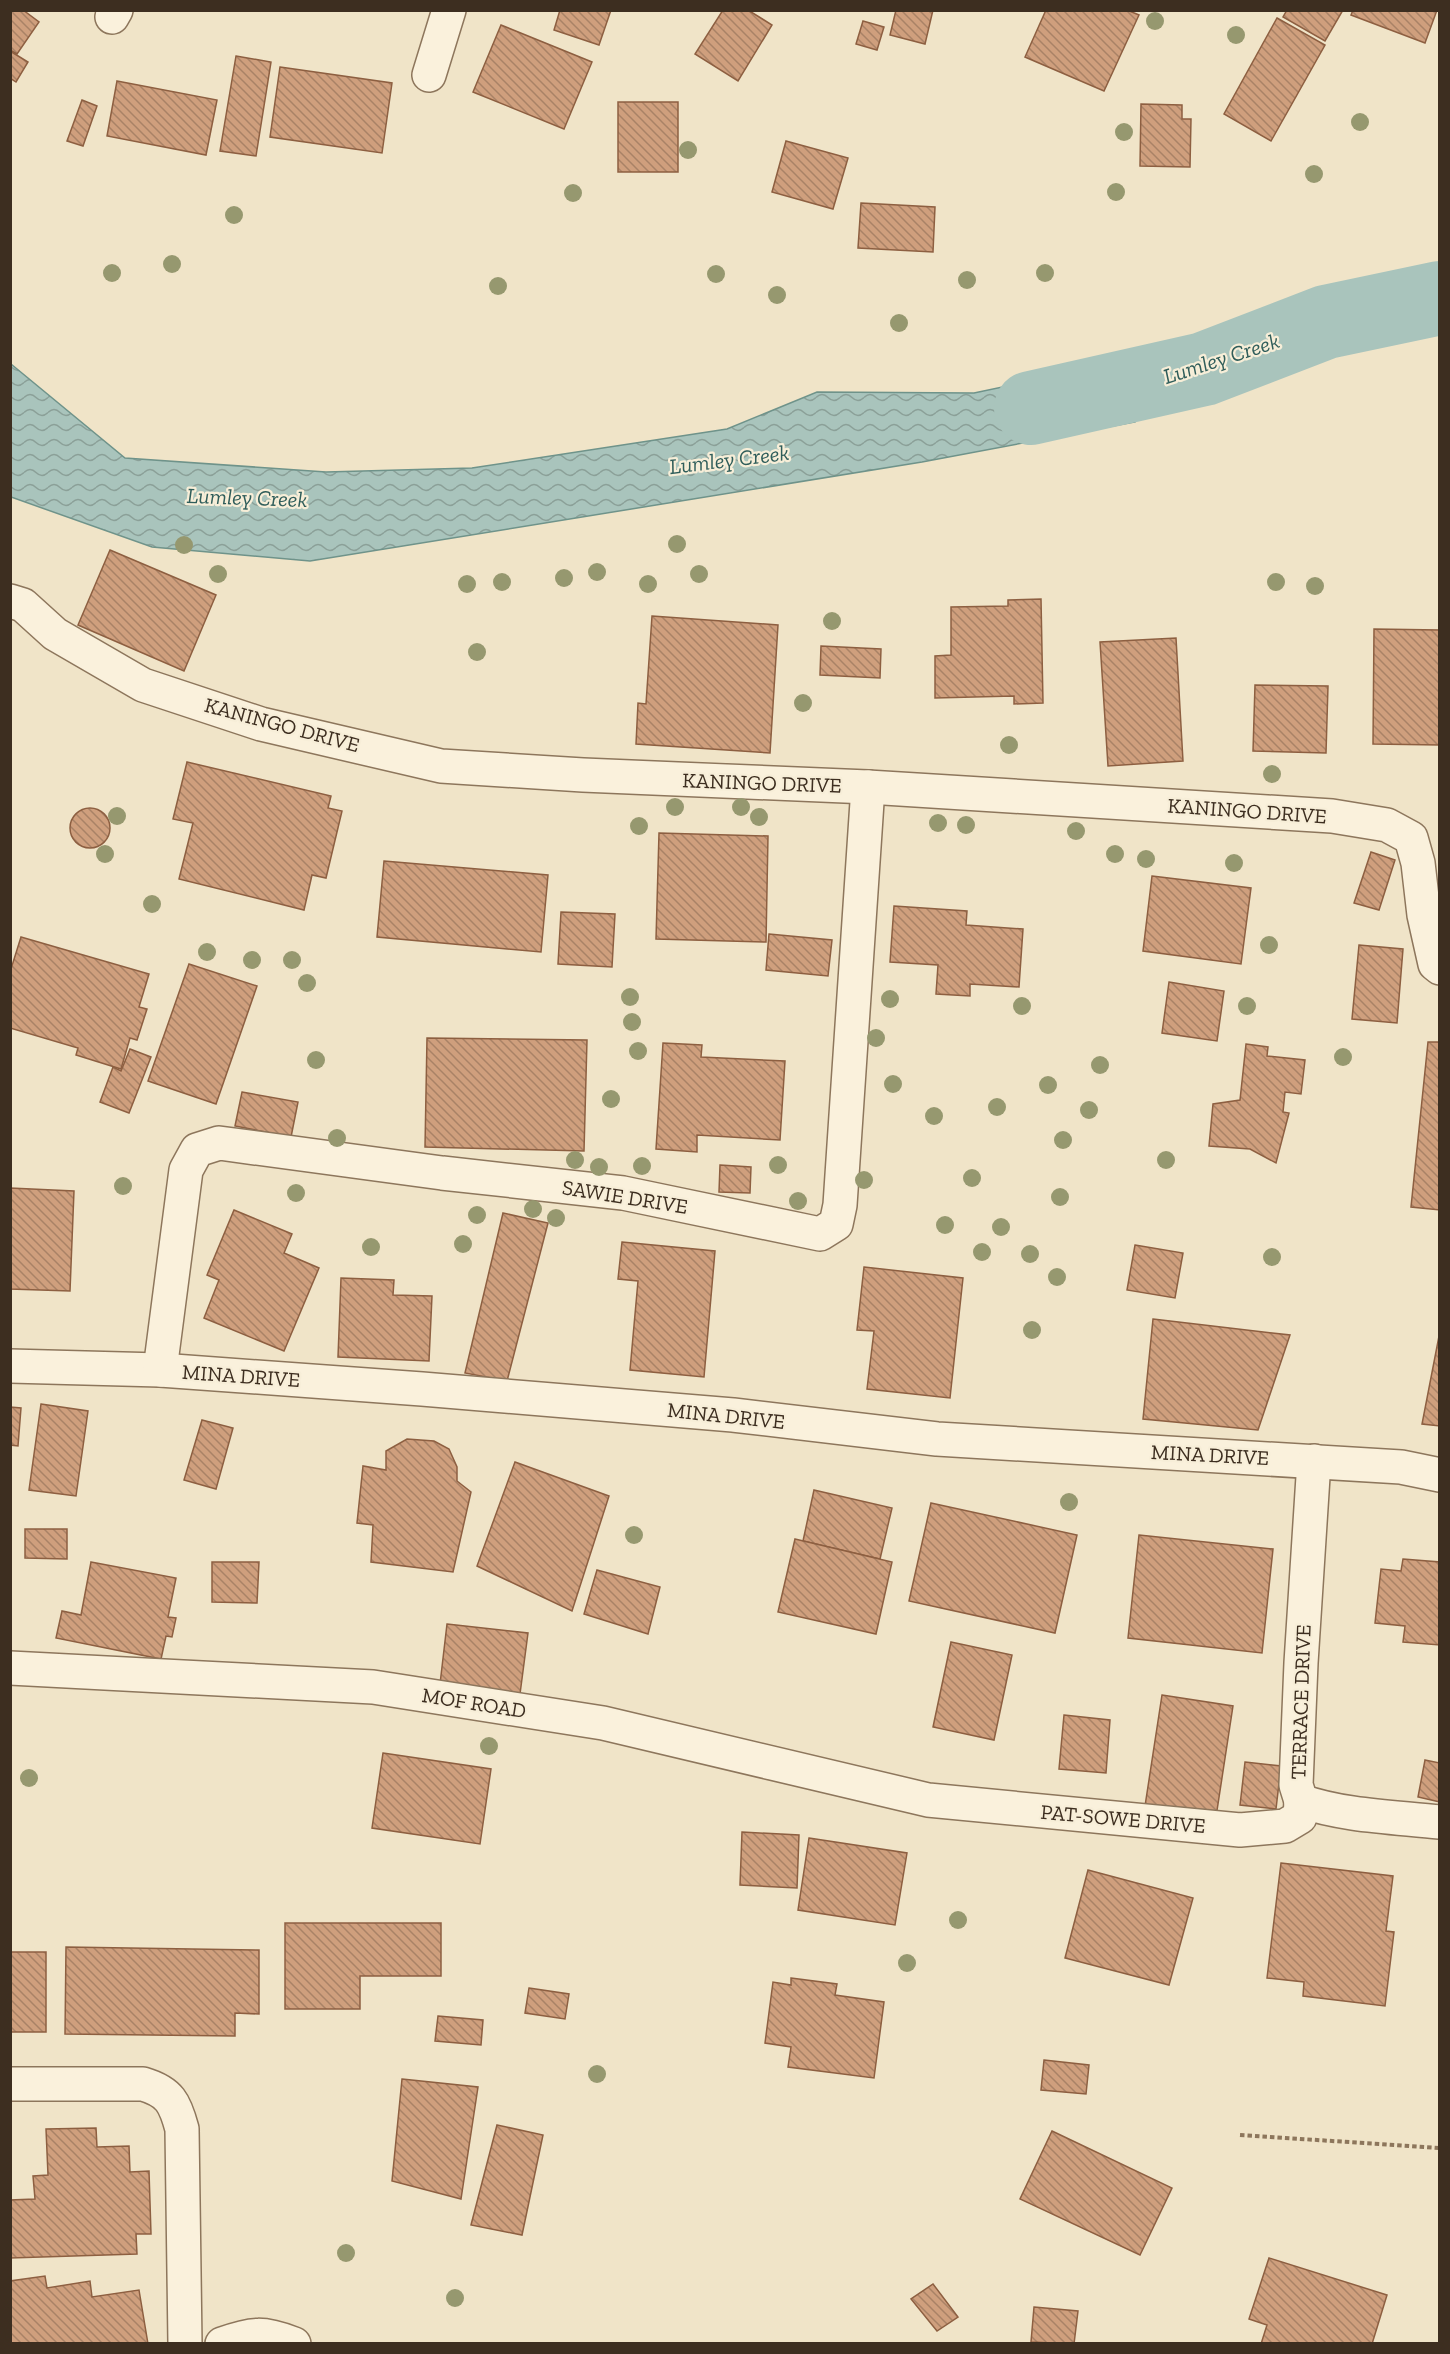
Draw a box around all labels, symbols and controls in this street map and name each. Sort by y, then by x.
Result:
water label: Lumley Creek [1160,327,1283,390]
water label: Lumley Creek [668,439,791,480]
water label: Lumley Creek [186,482,308,513]
street label: KANINGO DRIVE [202,692,362,757]
street label: KANINGO DRIVE [682,767,842,798]
street label: KANINGO DRIVE [1167,792,1327,829]
street label: SAWIE DRIVE [560,1174,690,1219]
street label: MINA DRIVE [181,1359,301,1392]
street label: MINA DRIVE [666,1397,786,1434]
street label: MINA DRIVE [1150,1439,1270,1470]
street label: TERRACE DRIVE [1285,1624,1316,1780]
street label: MOF ROAD [420,1682,528,1723]
street label: PAT-SOWE DRIVE [1040,1799,1206,1838]

